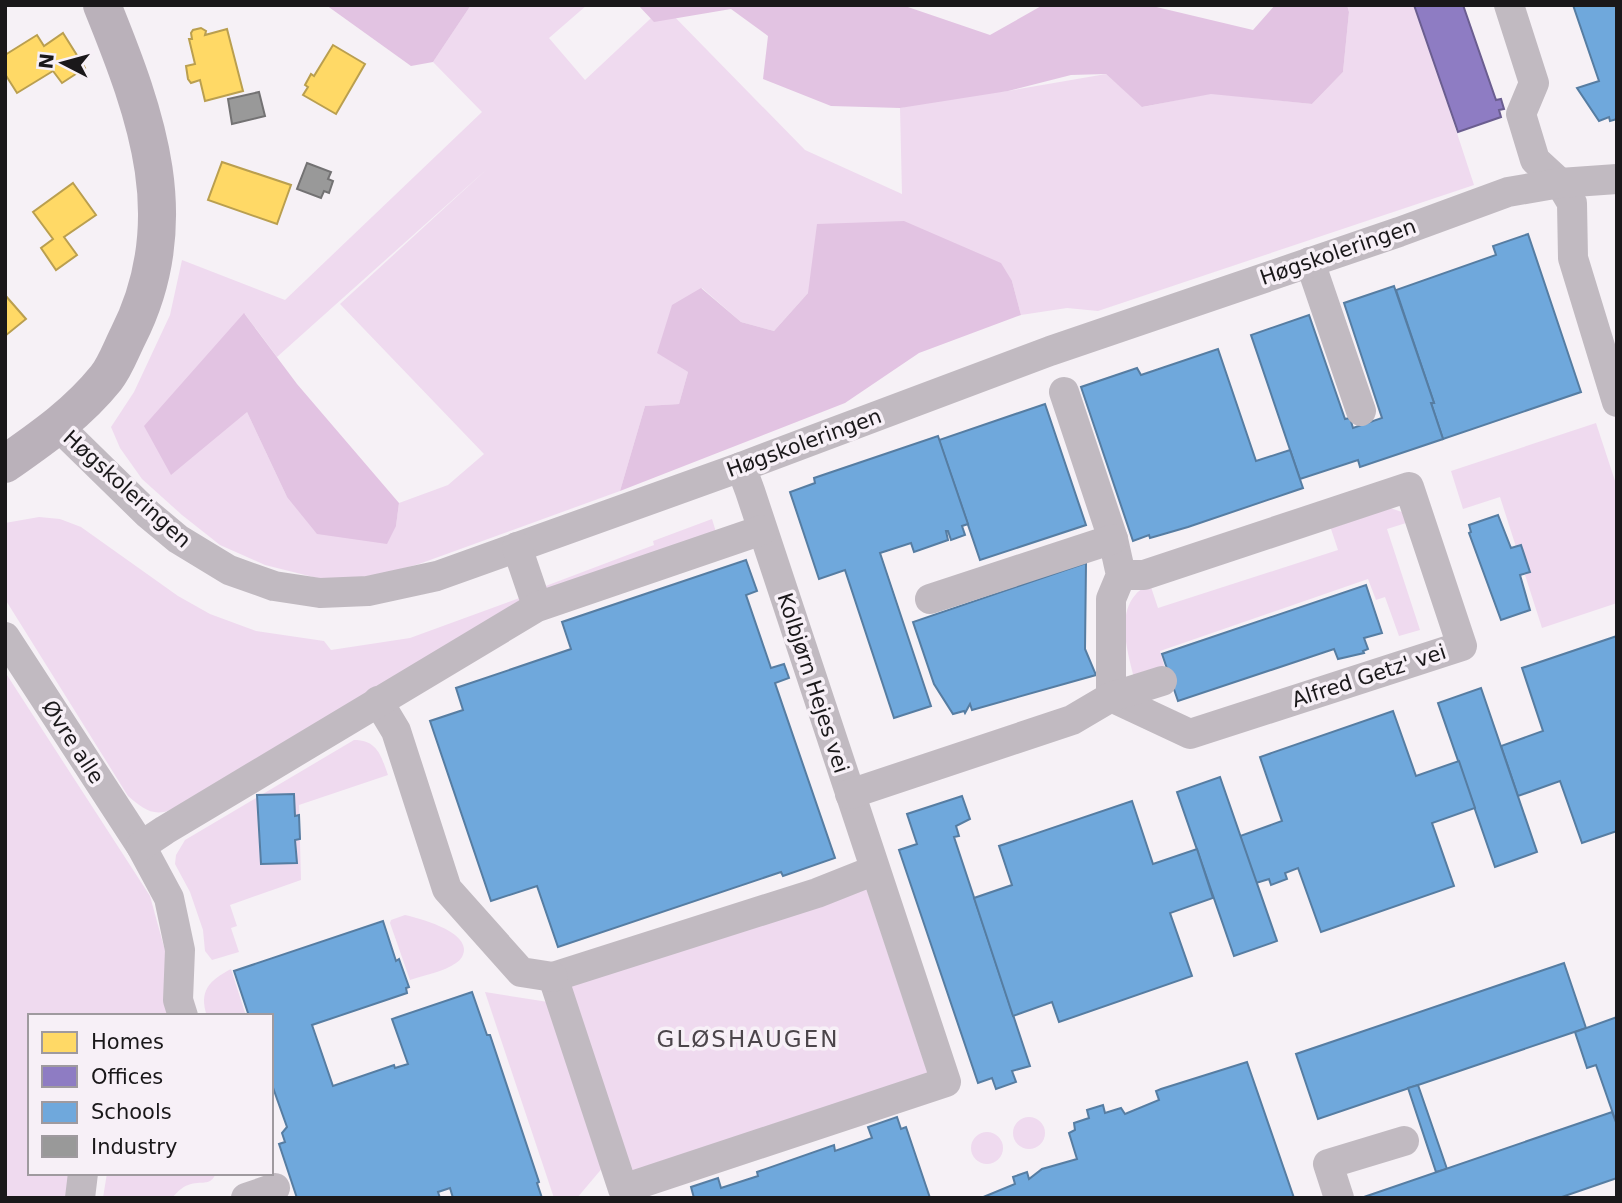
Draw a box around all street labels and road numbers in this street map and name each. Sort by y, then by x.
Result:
street label: Høgskoleringen [1257,214,1419,290]
street label: Høgskoleringen [723,404,885,482]
street label: Høgskoleringen [58,425,196,553]
street label: Kolbjørn Hejes vei [773,590,853,776]
street label: Alfred Getz' vei [1289,640,1449,712]
street label: Øvre alle [37,696,109,788]

